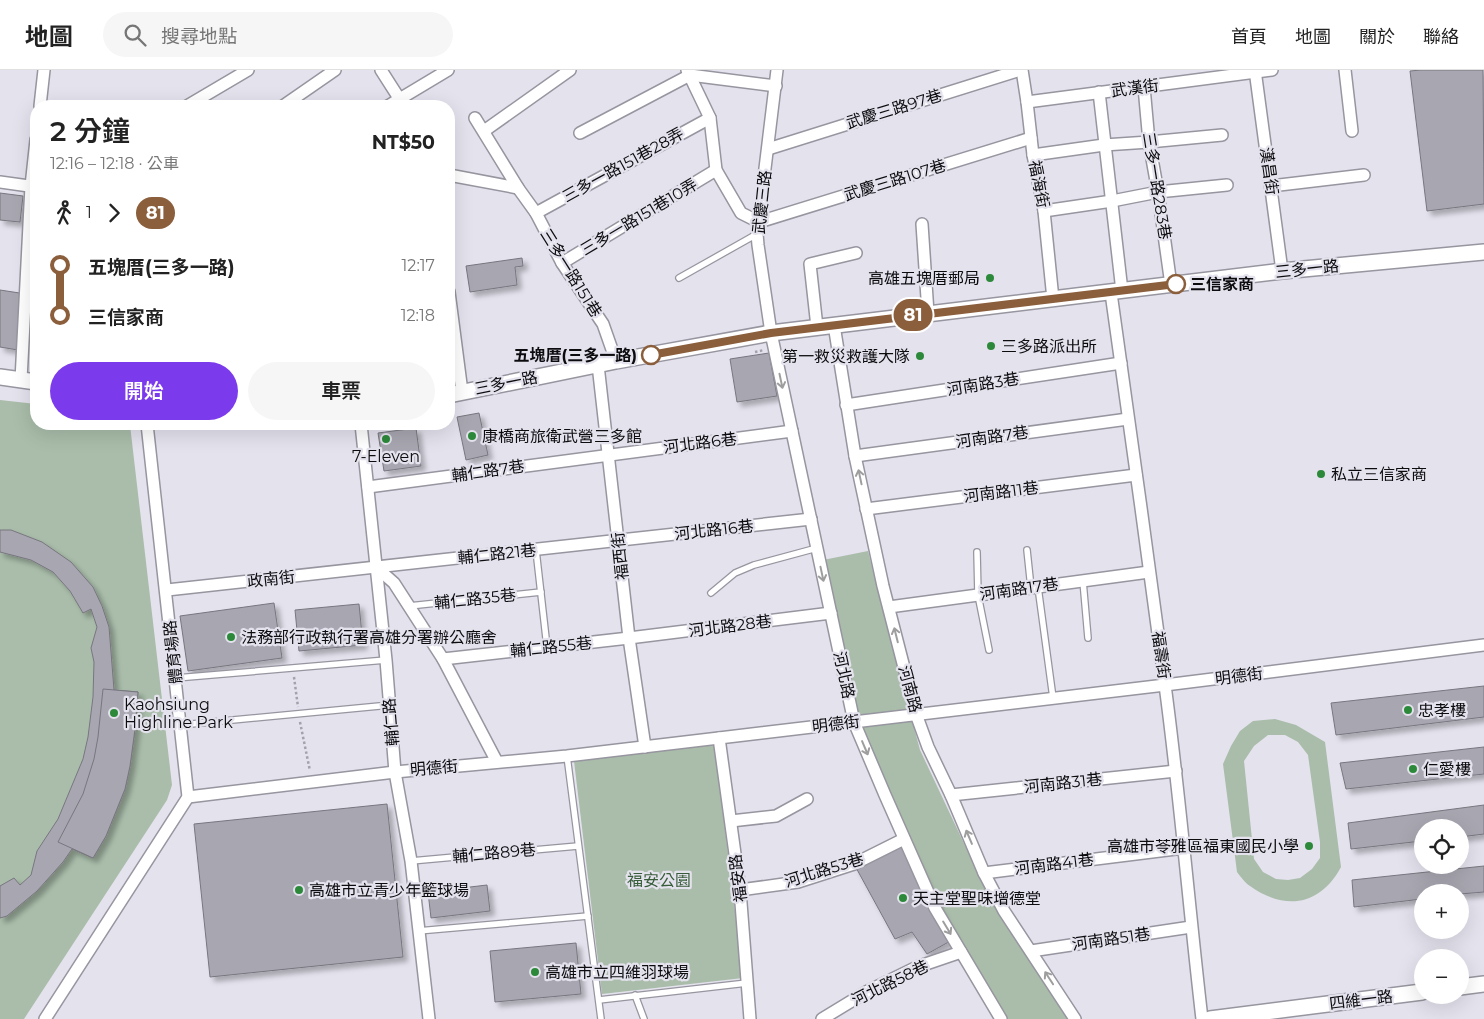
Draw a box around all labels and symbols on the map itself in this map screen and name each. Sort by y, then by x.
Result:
street label: 武漢街 [1110,76,1160,100]
street label: 武慶三路97巷 [844,85,944,133]
street label: 三多一路151巷28弄 [559,124,687,206]
street label: 三多一路283巷 [1139,131,1175,241]
street label: 漢昌街 [1256,146,1282,196]
street label: 武慶三路107巷 [842,155,948,205]
street label: 福海街 [1025,159,1053,209]
street label: 武慶三路 [749,169,775,235]
street label: 三多一路151巷10弄 [577,175,701,259]
street label: 三多一路151巷 [536,225,606,321]
street label: 三多一路 [1274,256,1340,282]
place label: 高雄五塊厝郵局 [868,269,980,288]
marker: 高雄五塊厝郵局 [984,272,996,284]
marker: 三信家商 [1166,274,1186,294]
place label: 三信家商 [1190,275,1254,294]
line badge: 81 [890,299,936,331]
place label: 三多路派出所 [1001,337,1097,356]
marker: 三多路派出所 [985,340,997,352]
marker: 五塊厝(三多一路) [641,345,661,365]
place label: 五塊厝(三多一路) [514,346,637,365]
place label: 第一救災救護大隊 [782,347,910,366]
marker: 第一救災救護大隊 [914,350,926,362]
street label: 三多一路 [473,368,539,398]
street label: 河南路3巷 [945,369,1021,399]
one-way arrow [777,372,786,388]
street label: 河南路7巷 [954,422,1030,452]
place label: 康橋商旅衛武營三多館 [482,427,642,446]
street label: 河北路6巷 [662,429,738,457]
marker: 康橋商旅衛武營三多館 [466,430,478,442]
marker: 7-Eleven [380,433,392,445]
place label: 7-Eleven [352,447,420,466]
street label: 輔仁路7巷 [450,456,526,486]
place label: 私立三信家商 [1331,465,1427,484]
marker: 私立三信家商 [1315,468,1327,480]
one-way arrow [854,470,864,486]
street label: 河南路11巷 [962,478,1040,506]
street label: 河北路16巷 [673,516,755,544]
street label: 福西街 [608,531,632,581]
street label: 輔仁路21巷 [457,540,537,568]
one-way arrow [818,565,827,581]
street label: 政南街 [246,567,296,591]
street label: 河南路17巷 [978,574,1060,604]
street label: 輔仁路35巷 [433,585,517,613]
street label: 河北路28巷 [688,611,772,641]
street label: 體育場路 [160,619,186,685]
place label: 法務部行政執行署高雄分署辦公廳舍 [241,628,497,647]
one-way arrow [891,628,900,644]
street label: 福壽街 [1148,630,1174,680]
marker: 法務部行政執行署高雄分署辦公廳舍 [225,631,237,643]
street label: 輔仁路55巷 [509,633,593,661]
street label: 河北路 [830,650,858,700]
street label: 河南路 [895,663,925,715]
street label: 明德街 [1214,664,1264,688]
place label: Kaohsiung Highline Park [124,695,233,732]
street label: 輔仁路 [379,697,403,747]
place label: 忠孝樓 [1418,701,1466,720]
marker: 忠孝樓 [1402,704,1414,716]
marker: Kaohsiung Highline Park [108,707,120,719]
street label: 明德街 [811,712,861,736]
one-way arrow [860,740,870,755]
street label: 明德街 [409,756,459,780]
place label: 仁愛樓 [1423,760,1471,779]
marker: 仁愛樓 [1407,763,1419,775]
street label: 河南路31巷 [1023,769,1103,797]
one-way arrow [963,830,973,845]
place label: 高雄市苓雅區福東國民小學 [1107,837,1299,856]
street label: 輔仁路89巷 [451,840,537,866]
marker: 高雄市苓雅區福東國民小學 [1303,840,1315,852]
street label: 河北路53巷 [782,849,866,891]
street label: 河南路41巷 [1013,850,1095,878]
street label: 福安路 [726,853,750,903]
park label: 福安公園 [627,871,691,890]
place label: 高雄市立青少年籃球場 [309,881,469,900]
marker: 高雄市立青少年籃球場 [293,884,305,896]
place label: 天主堂聖味增德堂 [913,889,1041,908]
marker: 天主堂聖味增德堂 [897,892,909,904]
one-way arrow [942,920,952,935]
street label: 河南路51巷 [1071,924,1151,954]
street label: 河北路58巷 [848,956,932,1010]
place label: 高雄市立四維羽球場 [545,963,689,982]
marker: 高雄市立四維羽球場 [529,966,541,978]
one-way arrow [1043,971,1054,985]
street label: 四維一路 [1328,987,1394,1013]

